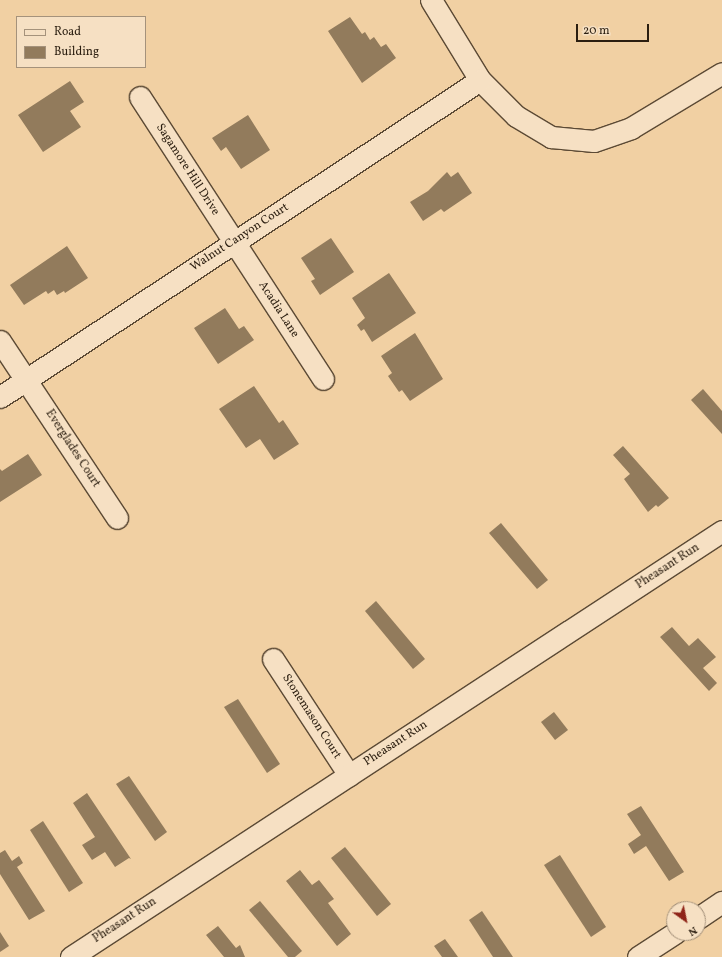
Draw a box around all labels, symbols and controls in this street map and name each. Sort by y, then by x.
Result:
legend [16,16,146,68]
scale bar [578,16,651,42]
text: 20 m [583,23,610,39]
text: Road [54,24,81,40]
text: Building [54,44,99,60]
street label: Sagamore Hill Drive [152,121,222,219]
street label: Walnut Canyon Court [188,201,292,275]
street label: Acadia Lane [255,279,301,341]
street label: Everglades Court [41,407,103,491]
street label: Pheasant Run [634,541,702,593]
street label: Stonemason Court [278,672,344,762]
street label: Pheasant Run [362,718,430,770]
street label: Pheasant Run [91,895,159,947]
north arrow [666,901,706,941]
text: N [685,922,700,939]

